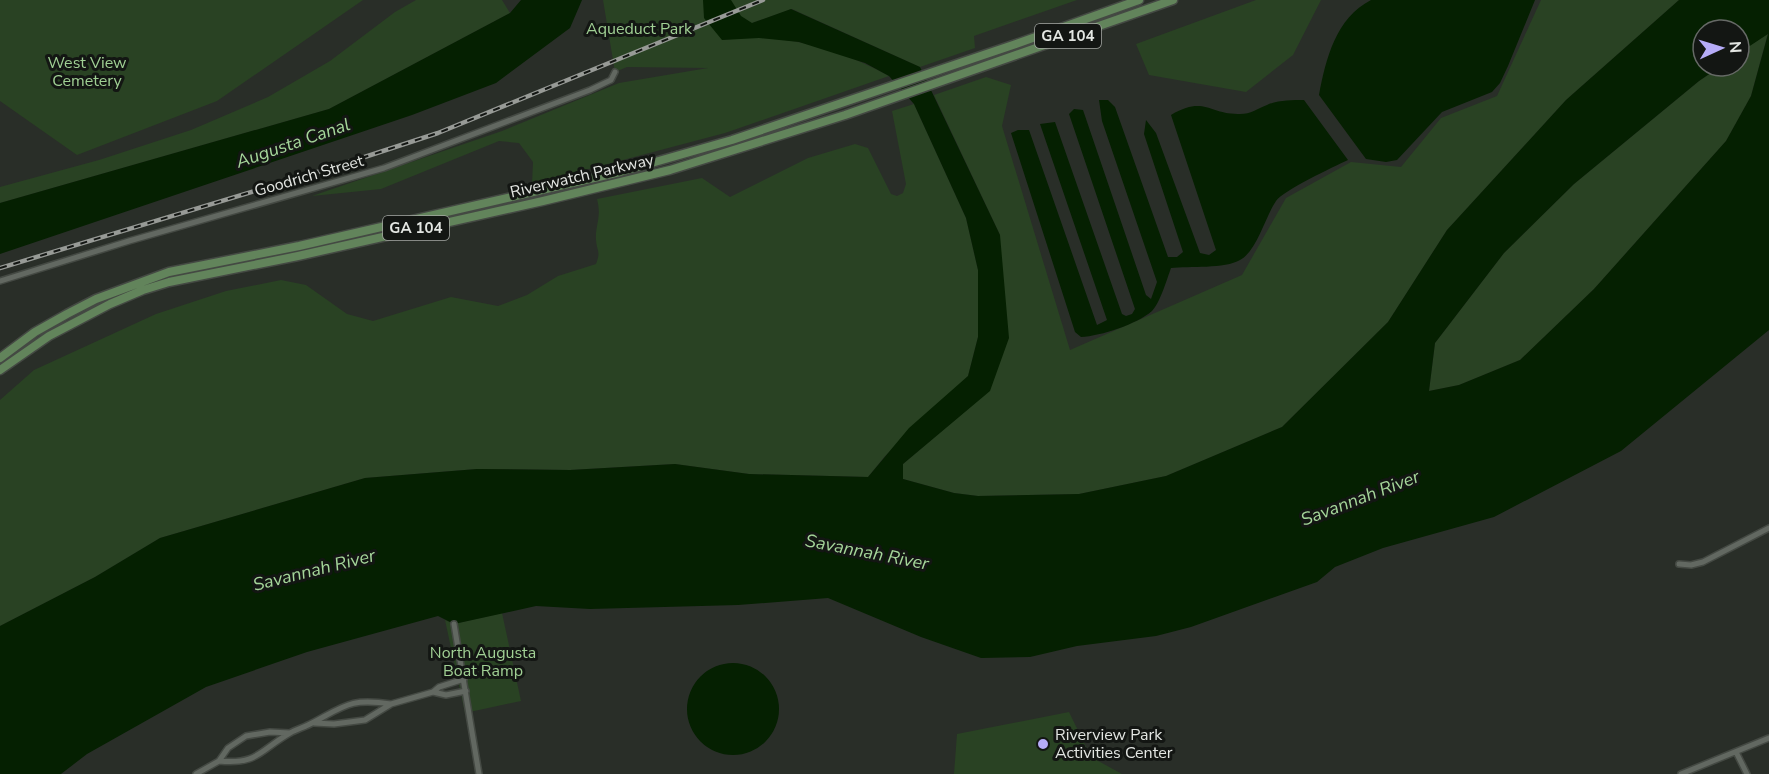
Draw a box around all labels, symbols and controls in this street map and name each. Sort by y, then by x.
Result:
park label: Aqueduct Park [586,18,693,40]
north arrow [1691,18,1751,78]
road number: GA 104 [1035,24,1101,48]
text: N [1724,40,1746,54]
park label: West View Cemetery [47,52,127,92]
water label: Augusta Canal [232,112,353,174]
street label: Riverwatch Parkway [508,149,657,203]
street label: Goodrich Street [252,150,366,202]
road number: GA 104 [383,216,449,240]
water label: Savannah River [1297,464,1423,532]
water label: Savannah River [803,528,931,576]
water label: Savannah River [250,543,378,597]
park label: North Augusta Boat Ramp [430,642,536,682]
place label: Riverview Park Activities Center [1055,724,1173,764]
marker: Riverview Park Activities Center [1036,737,1050,751]

